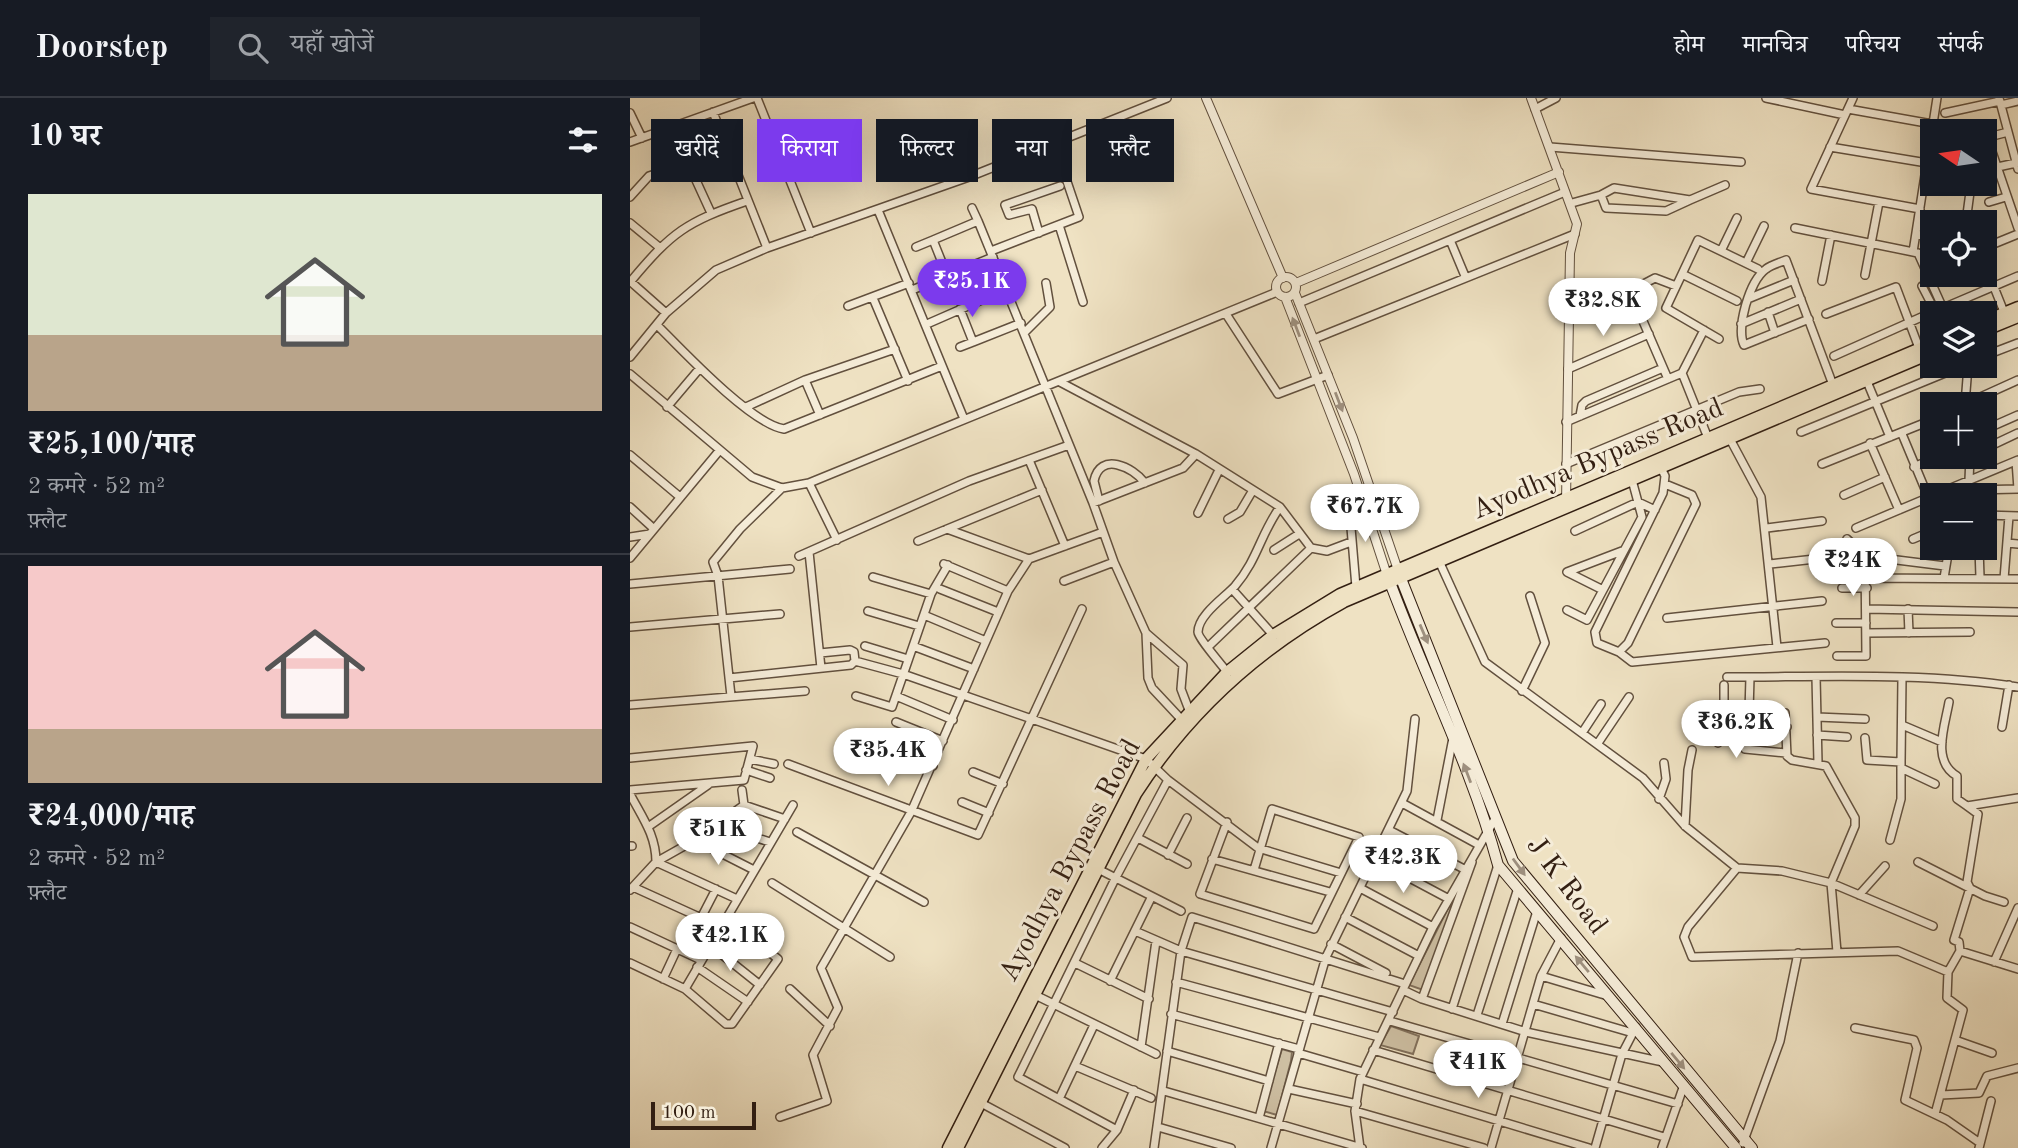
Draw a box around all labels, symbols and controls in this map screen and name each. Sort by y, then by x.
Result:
search box [210,17,700,80]
icon: search [234,29,272,67]
text: Doorstep [35,32,168,65]
text: यहाँ खोजें [290,32,374,58]
text: होम [1674,34,1704,58]
text: मानचित्र [1742,34,1808,58]
text: परिचय [1846,34,1900,58]
text: संपर्क [1938,34,1983,58]
chip: खरीदें [651,119,743,182]
chip: किराया [757,119,862,182]
chip: फ़िल्टर [876,119,978,182]
chip: नया [992,119,1072,182]
chip: फ़्लैट [1086,119,1174,182]
north arrow [1920,119,1997,196]
map controls [1920,119,1997,560]
icon: filters [564,121,602,159]
text: 10 घर [28,122,101,152]
button: locate [1920,210,1997,287]
icon: home [252,239,378,365]
pin: ₹25.1K [915,260,1029,319]
text: ₹25.1K [933,270,1011,293]
pin: ₹32.8K [1546,278,1660,338]
text: ₹32.8K [1564,289,1642,312]
button: layers [1920,301,1997,378]
one-way arrow [1290,316,1301,337]
one-way arrow [1334,391,1345,412]
button: + [1920,392,1997,469]
street label: Ayodhya Bypass Road [1468,394,1728,526]
text: ₹25,100/माह [28,430,194,460]
text: 2 कमरे · 52 m² [28,475,165,498]
button: − [1920,483,1997,560]
pin: ₹67.7K [1308,484,1422,544]
text: ₹67.7K [1326,495,1404,518]
text: फ़्लैट [28,510,66,533]
pin: ₹24K [1812,538,1894,598]
text: ₹24K [1824,549,1882,572]
icon: home [252,611,378,737]
one-way arrow [1419,623,1430,644]
pin: ₹36.2K [1679,700,1793,760]
text: ₹36.2K [1697,711,1775,734]
pin: ₹35.4K [831,728,945,788]
street label: Ayodhya Bypass Road [995,735,1147,987]
text: ₹35.4K [849,739,927,762]
one-way arrow [1461,762,1472,783]
text: ₹24,000/माह [28,802,194,832]
pin: ₹51K [677,808,759,867]
text: ₹51K [689,818,747,841]
street label: J K Road [1520,832,1612,940]
pin: ₹42.3K [1346,836,1460,895]
text: ₹42.3K [1364,846,1442,869]
text: 2 कमरे · 52 m² [28,847,165,870]
one-way arrow [1511,858,1525,876]
text: फ़्लैट [28,882,66,905]
pin: ₹42.1K [673,914,787,973]
text: ₹42.1K [691,924,769,947]
one-way arrow [1575,955,1590,973]
pin: ₹41K [1437,1040,1519,1100]
text: ₹41K [1449,1051,1507,1074]
one-way arrow [1670,1053,1685,1070]
scale bar [651,1099,756,1131]
text: 100 m [662,1104,715,1123]

